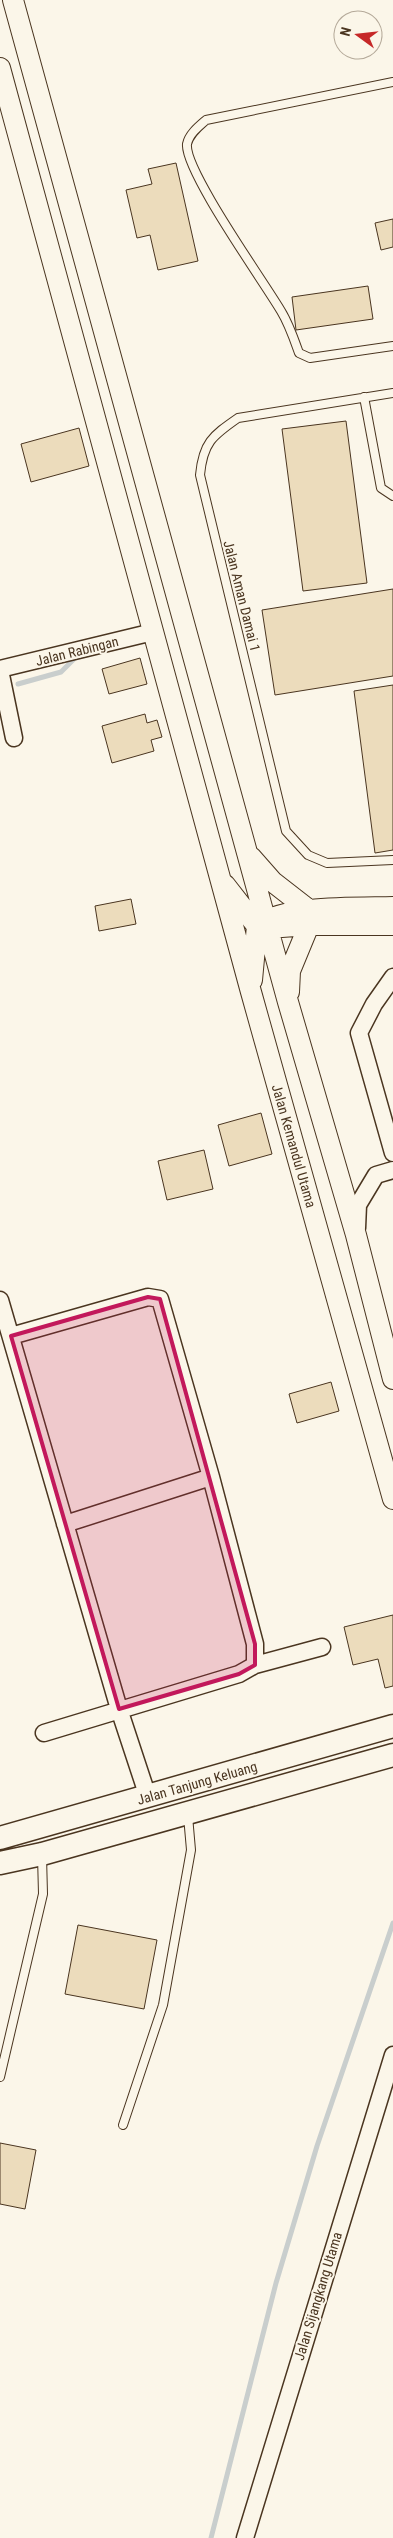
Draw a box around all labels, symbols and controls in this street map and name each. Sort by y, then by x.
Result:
north arrow [333,10,383,60]
text: N [337,25,354,38]
street label: Jalan Aman Damai 1 [220,539,264,653]
street label: Jalan Rabingan [34,633,120,669]
street label: Jalan Kemandul Utama [269,1082,319,1210]
street label: Jalan Tanjung Keluang [135,1758,259,1808]
street label: Jalan Sijangkang Utama [291,2230,345,2362]

